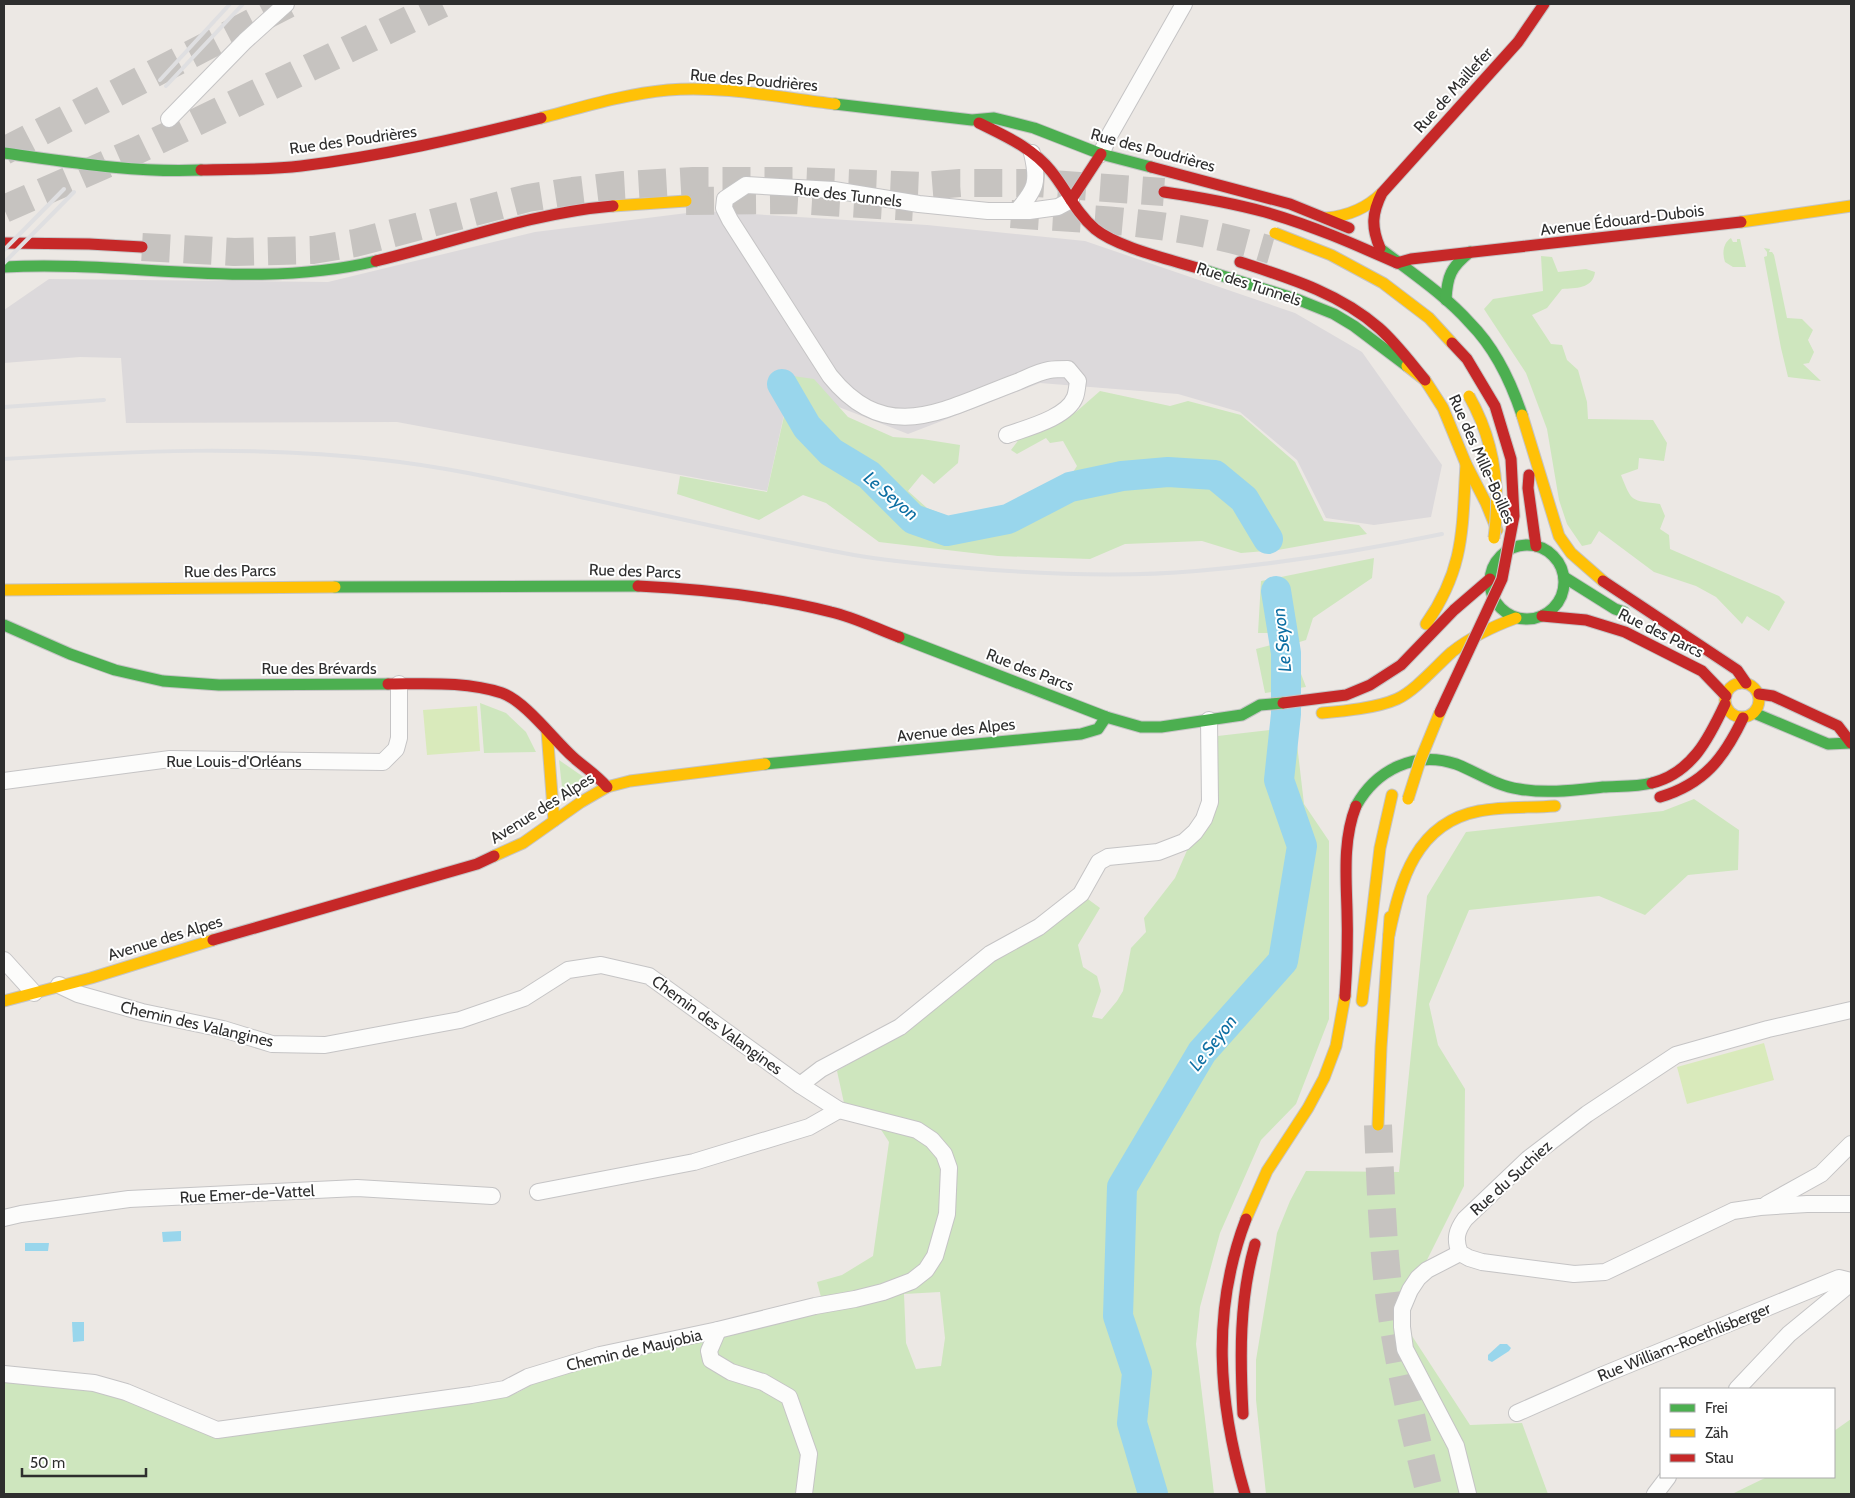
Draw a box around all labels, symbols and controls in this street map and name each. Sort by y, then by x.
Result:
street label: Rue de Maillefer [1410,43,1497,137]
street label: Rue des Poudrières [689,65,819,95]
street label: Rue des Poudrières [288,122,418,158]
street label: Rue des Poudrières [1089,124,1218,176]
street label: Rue des Tunnels [793,179,904,211]
street label: Avenue Édouard-Dubois [1539,200,1705,239]
street label: Rue des Tunnels [1194,258,1304,310]
street label: Rue des Mille-Boilles [1445,391,1519,527]
water label: Le Seyon [859,467,923,525]
street label: Rue des Parcs [589,560,682,582]
street label: Rue des Parcs [184,561,277,581]
street label: Rue des Parcs [1615,604,1707,662]
water label: Le Seyon [1268,607,1296,673]
street label: Rue des Parcs [984,645,1077,696]
street label: Rue des Brévards [261,659,377,678]
street label: Avenue des Alpes [896,714,1016,746]
street label: Rue Louis-d'Orléans [166,752,302,771]
street label: Avenue des Alpes [487,768,598,848]
street label: Avenue des Alpes [105,911,225,964]
street label: Chemin des Valangines [648,971,786,1079]
street label: Chemin des Valangines [119,997,276,1051]
water label: Le Seyon [1184,1011,1242,1075]
street label: Rue du Suchiez [1466,1136,1556,1220]
street label: Rue Emer-de-Vattel [179,1181,315,1207]
street label: Rue William-Roethlisberger [1595,1298,1774,1385]
street label: Chemin de Maujobia [564,1325,704,1375]
legend [1660,1388,1835,1478]
text: Frei [1705,1399,1728,1417]
text: Zäh [1705,1424,1728,1442]
scale bar [22,1446,146,1478]
text: Stau [1705,1449,1734,1467]
text: 50 m [30,1454,65,1472]

